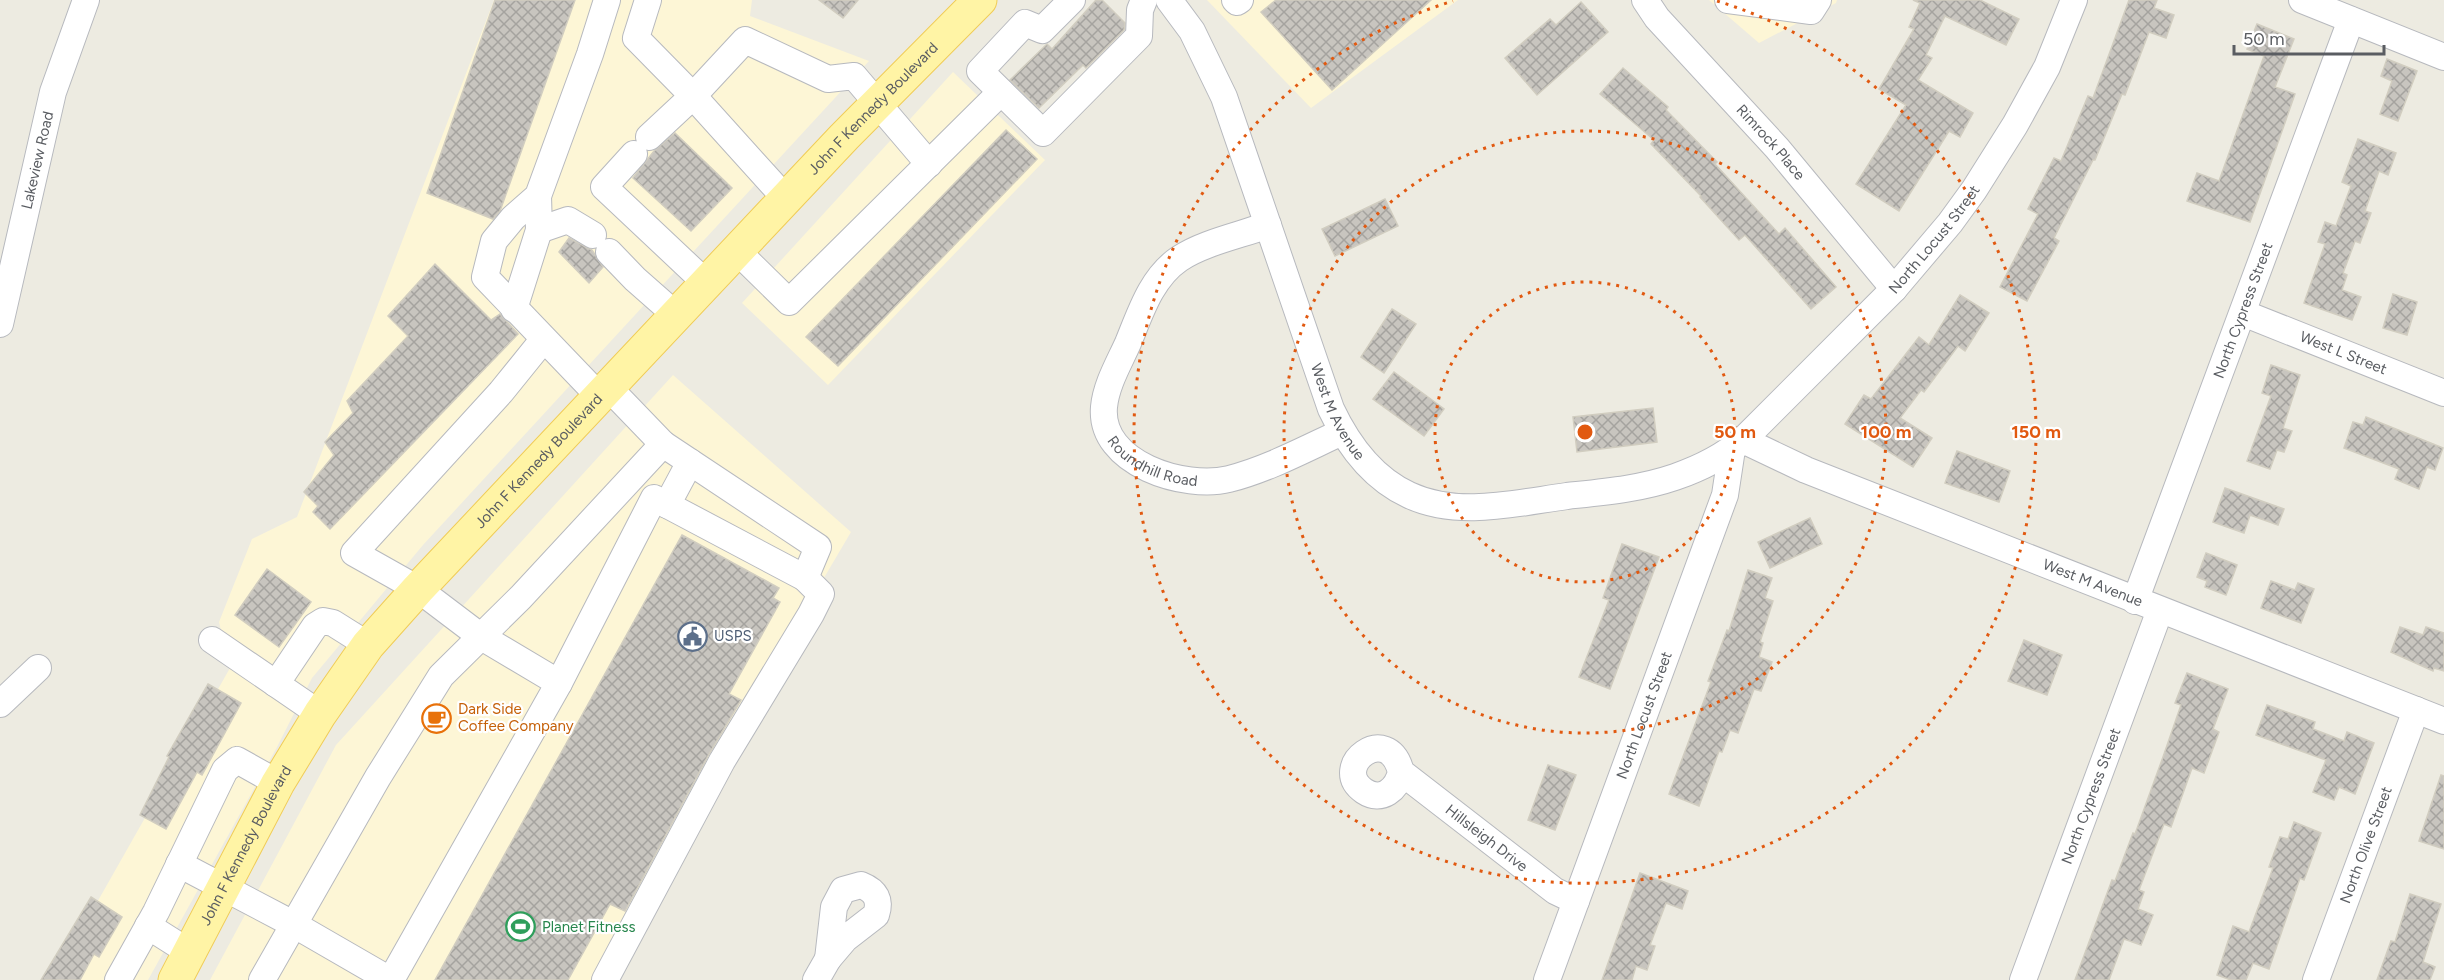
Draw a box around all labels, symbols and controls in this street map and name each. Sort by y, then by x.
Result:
scale bar [2234,18,2384,56]
text: 50 m [2243,28,2285,50]
street label: John F Kennedy Boulevard [804,39,942,178]
street label: Rimrock Place [1733,101,1809,184]
street label: Lakeview Road [18,110,57,211]
street label: North Locust Street [1885,182,1984,297]
street label: North Cypress Street [2210,240,2277,381]
street label: West L Street [2297,328,2390,378]
street label: West M Avenue [1307,361,1369,464]
street label: John F Kennedy Boulevard [471,390,606,532]
text: 50 m [1714,421,1756,443]
text: 100 m [1861,421,1911,443]
text: 150 m [2011,421,2061,443]
centre of rings [1575,422,1595,442]
street label: Roundhill Road [1103,432,1199,490]
street label: West M Avenue [2040,555,2145,611]
public building icon: USPS [677,620,709,652]
place label: USPS [714,627,752,645]
street label: North Locust Street [1613,649,1676,782]
place label: Dark Side Coffee Company [458,700,574,735]
cafe icon: Dark Side Coffee Company [421,702,453,734]
street label: North Cypress Street [2058,725,2125,867]
street label: John F Kennedy Boulevard [196,762,295,928]
street label: North Olive Street [2336,784,2396,906]
street label: Hillsleigh Drive [1442,801,1531,876]
sports icon: Planet Fitness [505,911,537,943]
place label: Planet Fitness [542,918,635,936]

